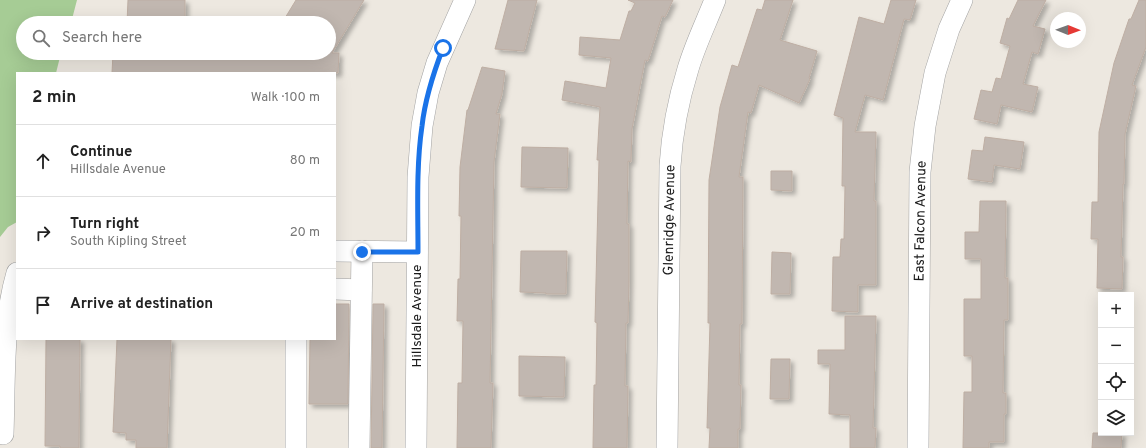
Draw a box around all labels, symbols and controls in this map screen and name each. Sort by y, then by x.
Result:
north arrow [1050,12,1086,48]
search box [16,16,336,60]
icon: search [30,27,52,49]
text: Search here [62,29,142,48]
route start [434,39,452,57]
text: 2 min [32,87,76,109]
text: Walk · 100 m [251,90,320,106]
text: Continue [70,143,132,162]
icon: ahead [32,150,54,172]
text: 80 m [290,153,320,169]
street label: East Falcon Avenue [911,160,931,282]
text: Hillsdale Avenue [70,162,166,178]
street label: Glenridge Avenue [661,165,679,275]
text: Turn right [70,215,139,234]
icon: right [32,222,54,244]
text: 20 m [290,225,320,241]
text: South Kipling Street [70,234,187,250]
route end [353,243,371,261]
street label: Hillsdale Avenue [409,264,426,368]
map controls [1098,292,1134,436]
button: + [1098,292,1134,328]
icon: arrive [32,294,54,316]
text: Arrive at destination [70,295,213,314]
button: − [1098,328,1134,364]
button: locate [1098,364,1134,400]
button: layers [1098,400,1134,436]

